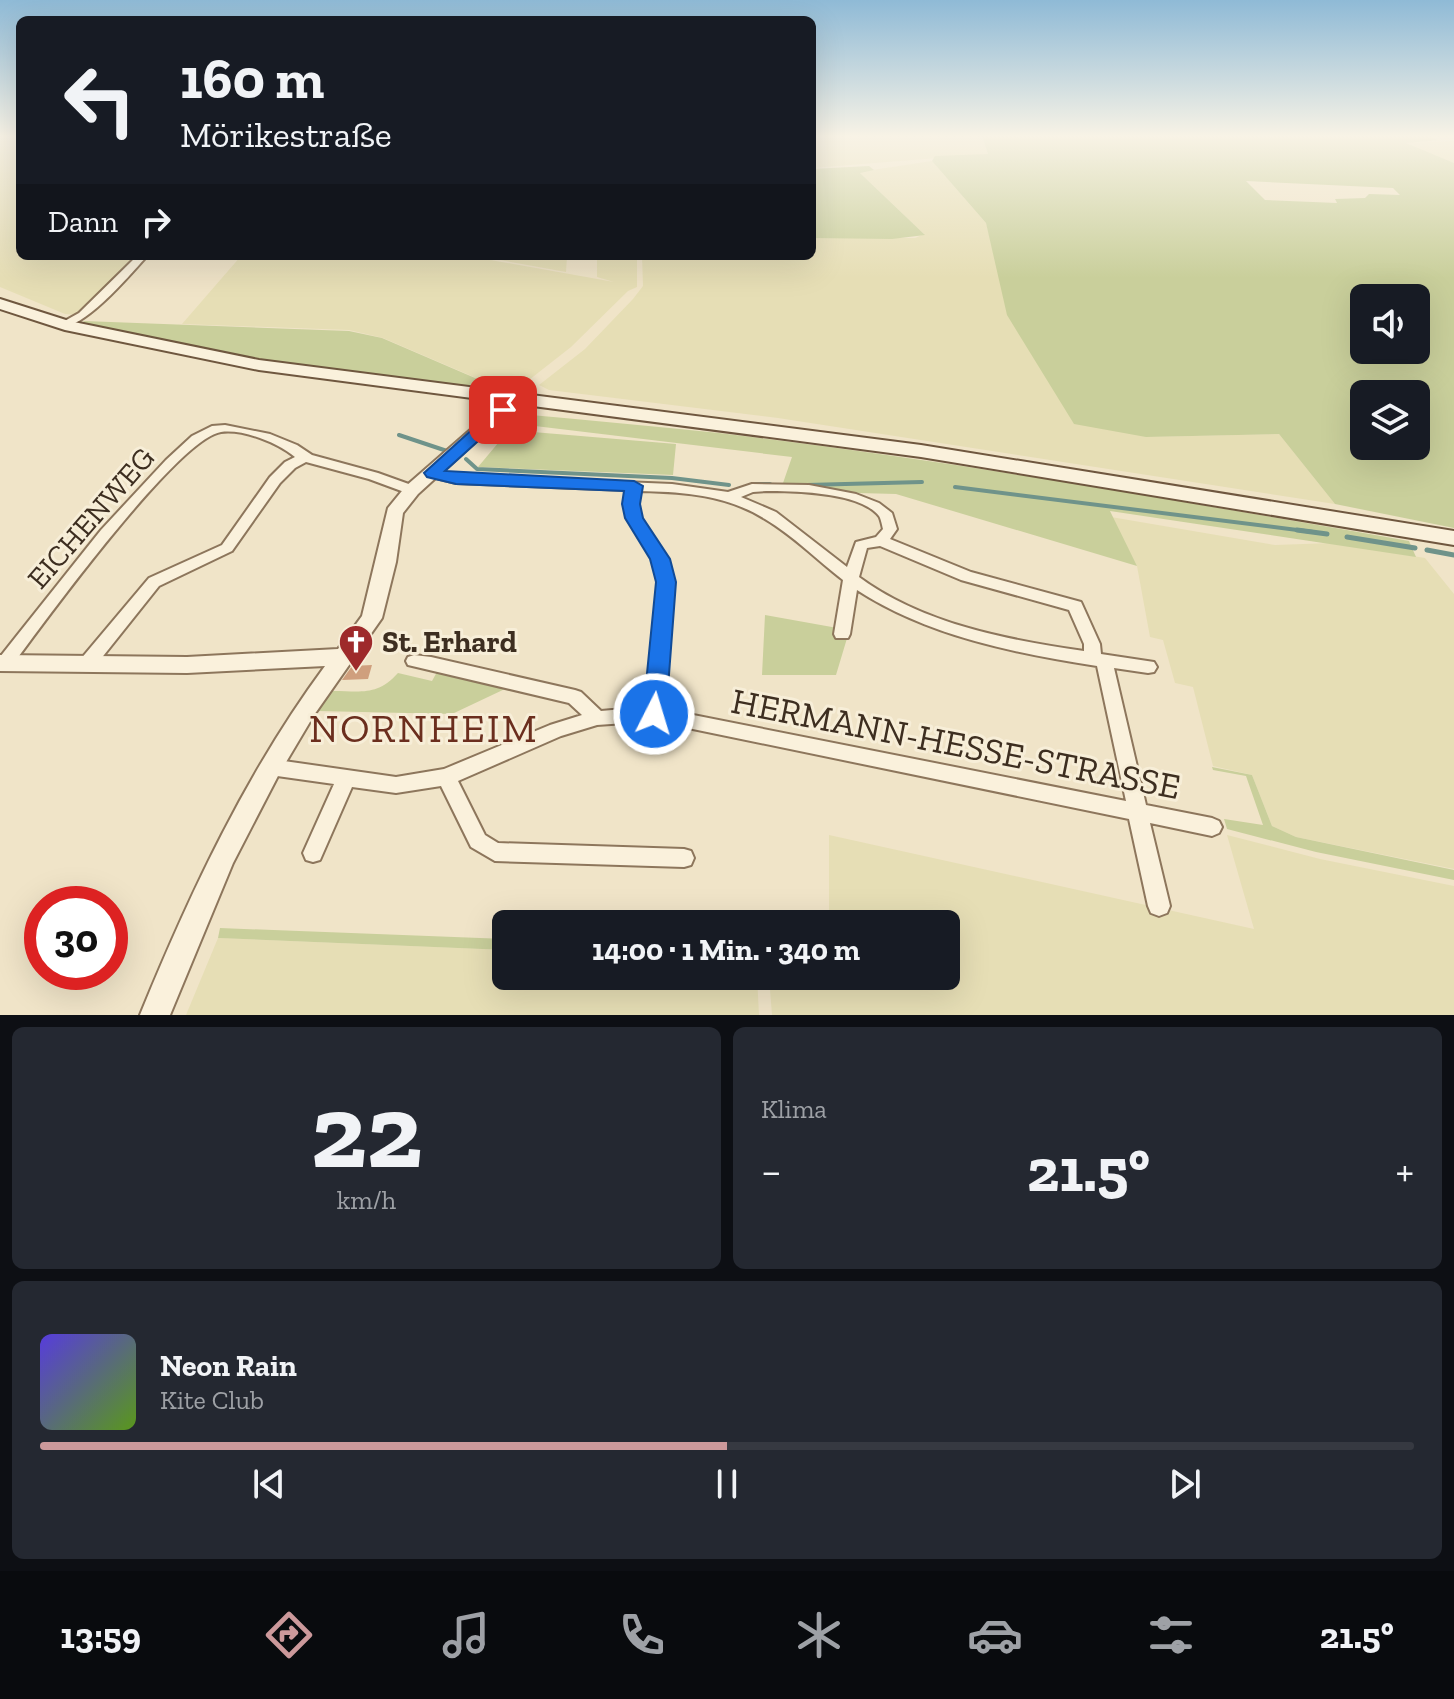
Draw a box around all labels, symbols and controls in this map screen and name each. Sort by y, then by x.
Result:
text: 160 m [180,45,324,112]
icon: left [48,48,152,152]
text: Mörikestraße [180,113,392,156]
icon: right [134,200,178,244]
text: Dann [48,204,118,240]
map controls [1350,284,1430,460]
button: sound [1350,284,1430,364]
pin [469,376,537,444]
button: layers [1350,380,1430,460]
icon: arrive [481,388,525,432]
street label: EICHENWEG [20,440,162,596]
church icon: St. Erhard [337,623,375,673]
place label: St. Erhard [382,624,517,660]
position arrow [612,672,696,756]
street label: HERMANN-HESSE-STRASSE [728,679,1184,808]
district label: NORNHEIM [309,704,539,752]
speed limit sign: 30 [24,886,128,990]
text: 14:00 · 1 Min. · 340 m [592,932,860,968]
text: 22 [311,1069,422,1194]
text: Klima [761,1093,827,1125]
text: 21.5° [1027,1134,1150,1206]
text: − [761,1144,782,1197]
text: + [1395,1144,1414,1197]
text: km/h [337,1184,396,1216]
text: Neon Rain [160,1348,297,1384]
text: Kite Club [160,1384,264,1416]
icon: previous [247,1462,291,1506]
icon: pause [705,1462,749,1506]
icon: next [1163,1462,1207,1506]
icon: directions [261,1607,317,1663]
icon: music [438,1607,494,1663]
icon: phone [614,1607,670,1663]
icon: climate [791,1607,847,1663]
icon: car [967,1607,1023,1663]
icon: filters [1143,1607,1199,1663]
text: 13:59 [60,1614,141,1657]
text: 21.5° [1320,1614,1394,1657]

